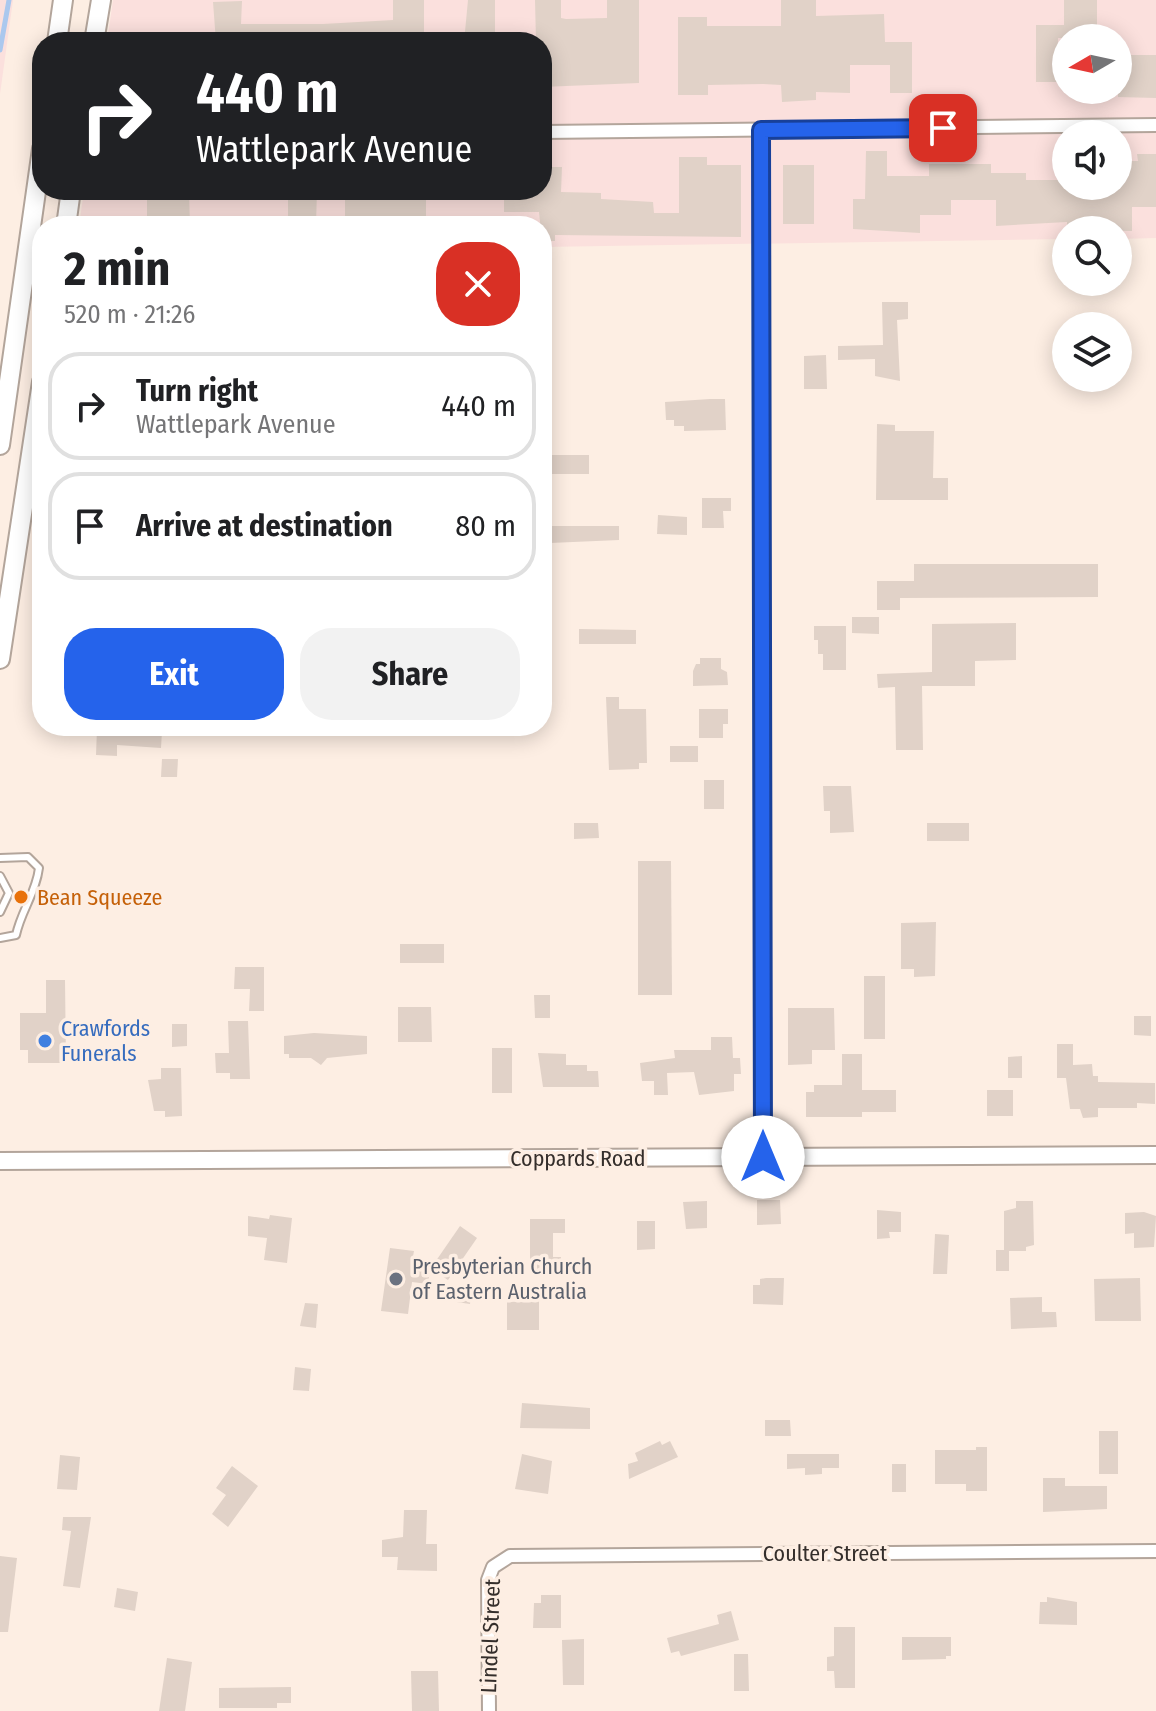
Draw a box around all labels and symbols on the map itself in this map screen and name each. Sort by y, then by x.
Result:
north arrow [1052,24,1132,104]
pin [909,94,977,162]
place label: Bean Squeeze [37,884,162,911]
marker: Bean Squeeze [12,888,30,906]
place label: Crawfords Funerals [61,1015,150,1067]
marker: Crawfords Funerals [36,1032,54,1050]
position arrow [721,1115,805,1199]
street label: Coppards Road [510,1145,646,1172]
place label: Presbyterian Church of Eastern Australia [412,1253,592,1305]
marker: Presbyterian Church of Eastern Australia [387,1270,405,1288]
street label: Coulter Street [763,1540,888,1567]
street label: Lindel Street [475,1577,506,1694]

